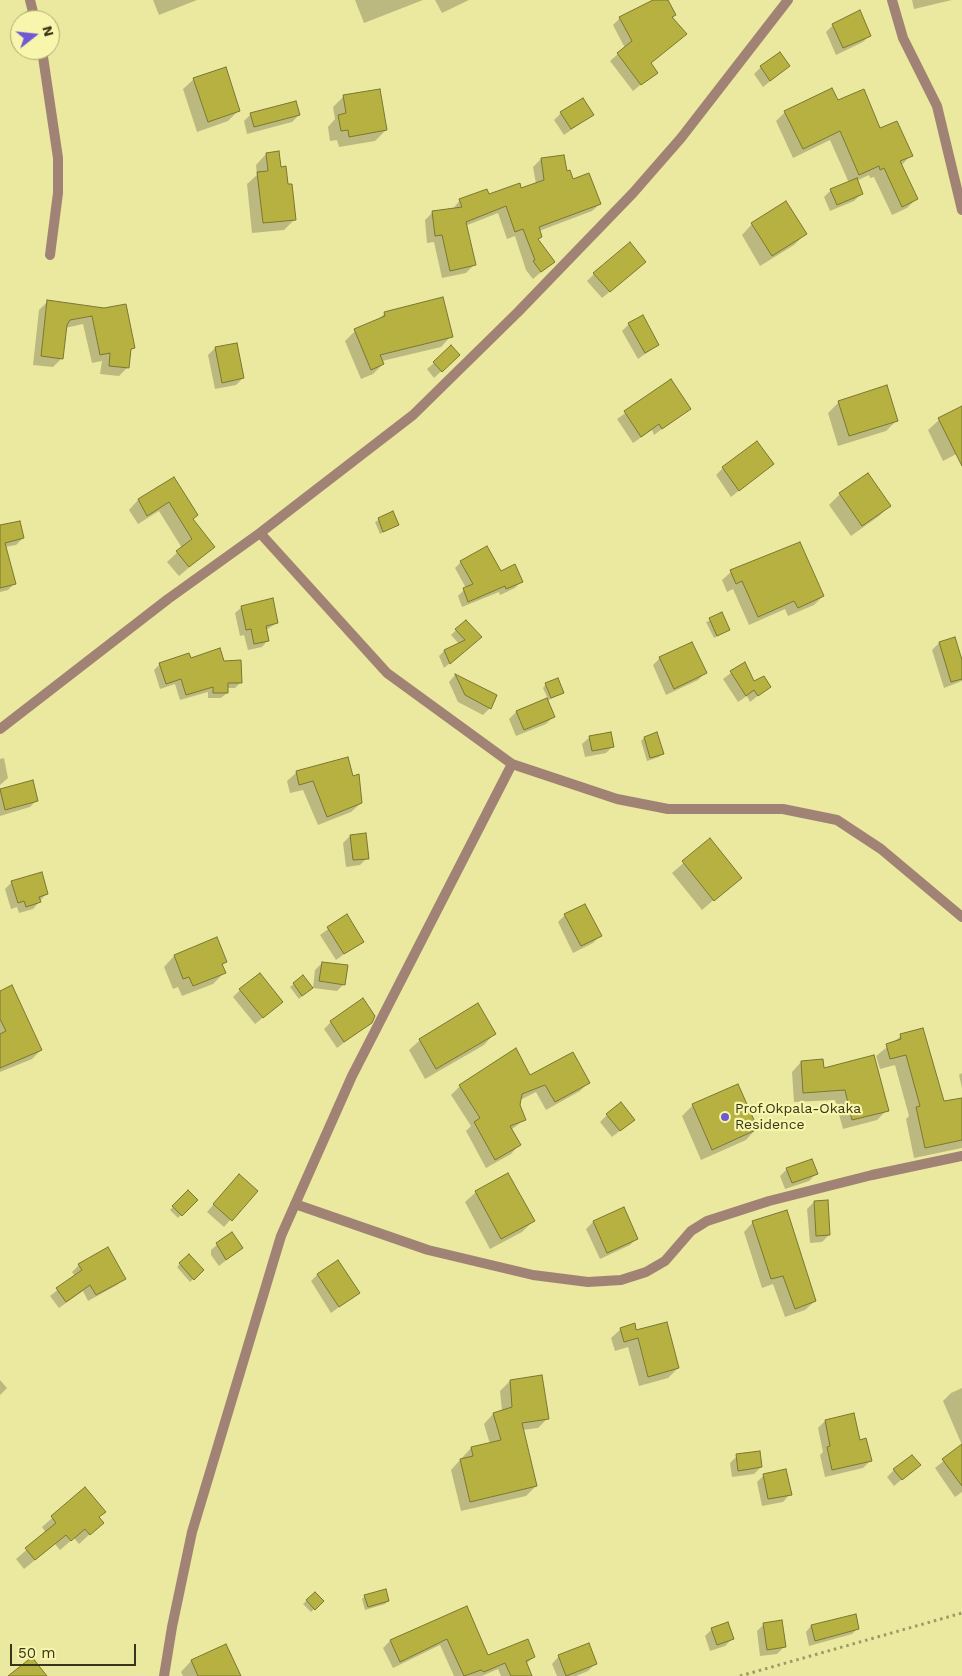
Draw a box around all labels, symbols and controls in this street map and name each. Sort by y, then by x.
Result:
north arrow [10,10,60,60]
text: N [39,24,58,38]
place label: Prof.Okpala-Okaka Residence [735,1101,861,1134]
marker: Prof.Okpala-Okaka Residence [719,1111,731,1123]
scale bar [12,1634,139,1666]
text: 50 m [18,1644,55,1662]

